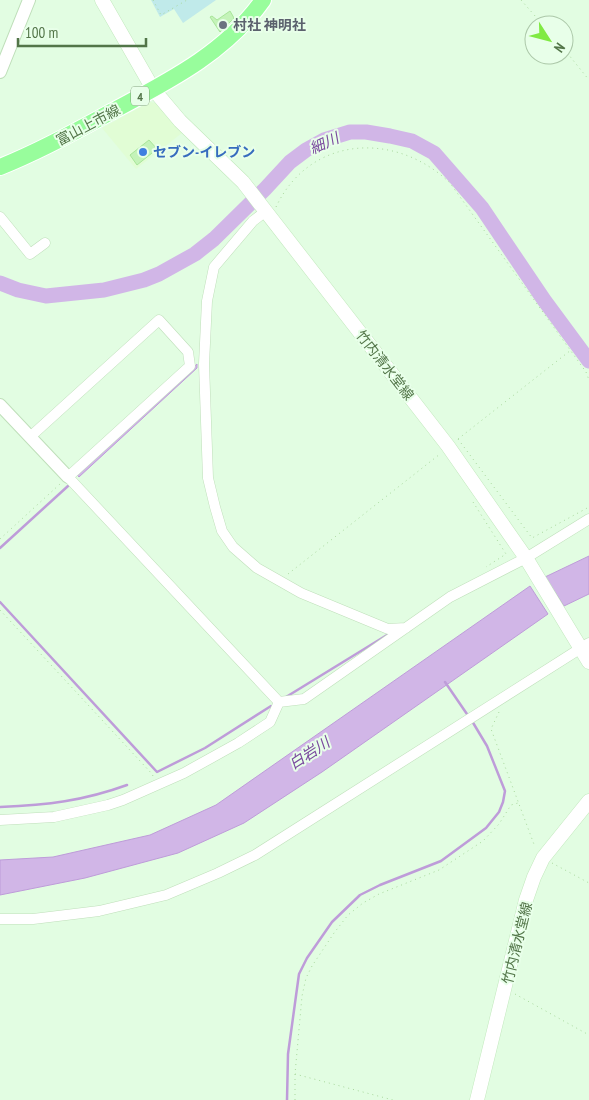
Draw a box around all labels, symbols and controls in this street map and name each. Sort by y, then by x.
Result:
scale bar [18,15,145,47]
north arrow [524,15,574,65]
place label: 村社 神明社 [233,16,306,34]
marker: 村社 神明社 [217,19,229,31]
text: 100 m [25,23,58,42]
text: N [550,39,569,56]
road number: 4 [131,86,149,105]
street label: 富山上市線 [53,101,123,149]
water label: 細川 [306,127,343,158]
place label: セブン-イレブン [153,143,255,161]
marker: セブン-イレブン [137,146,149,158]
street label: 竹内清水堂線 [352,326,418,404]
water label: 白岩川 [285,732,335,773]
street label: 竹内清水堂線 [498,900,536,986]

